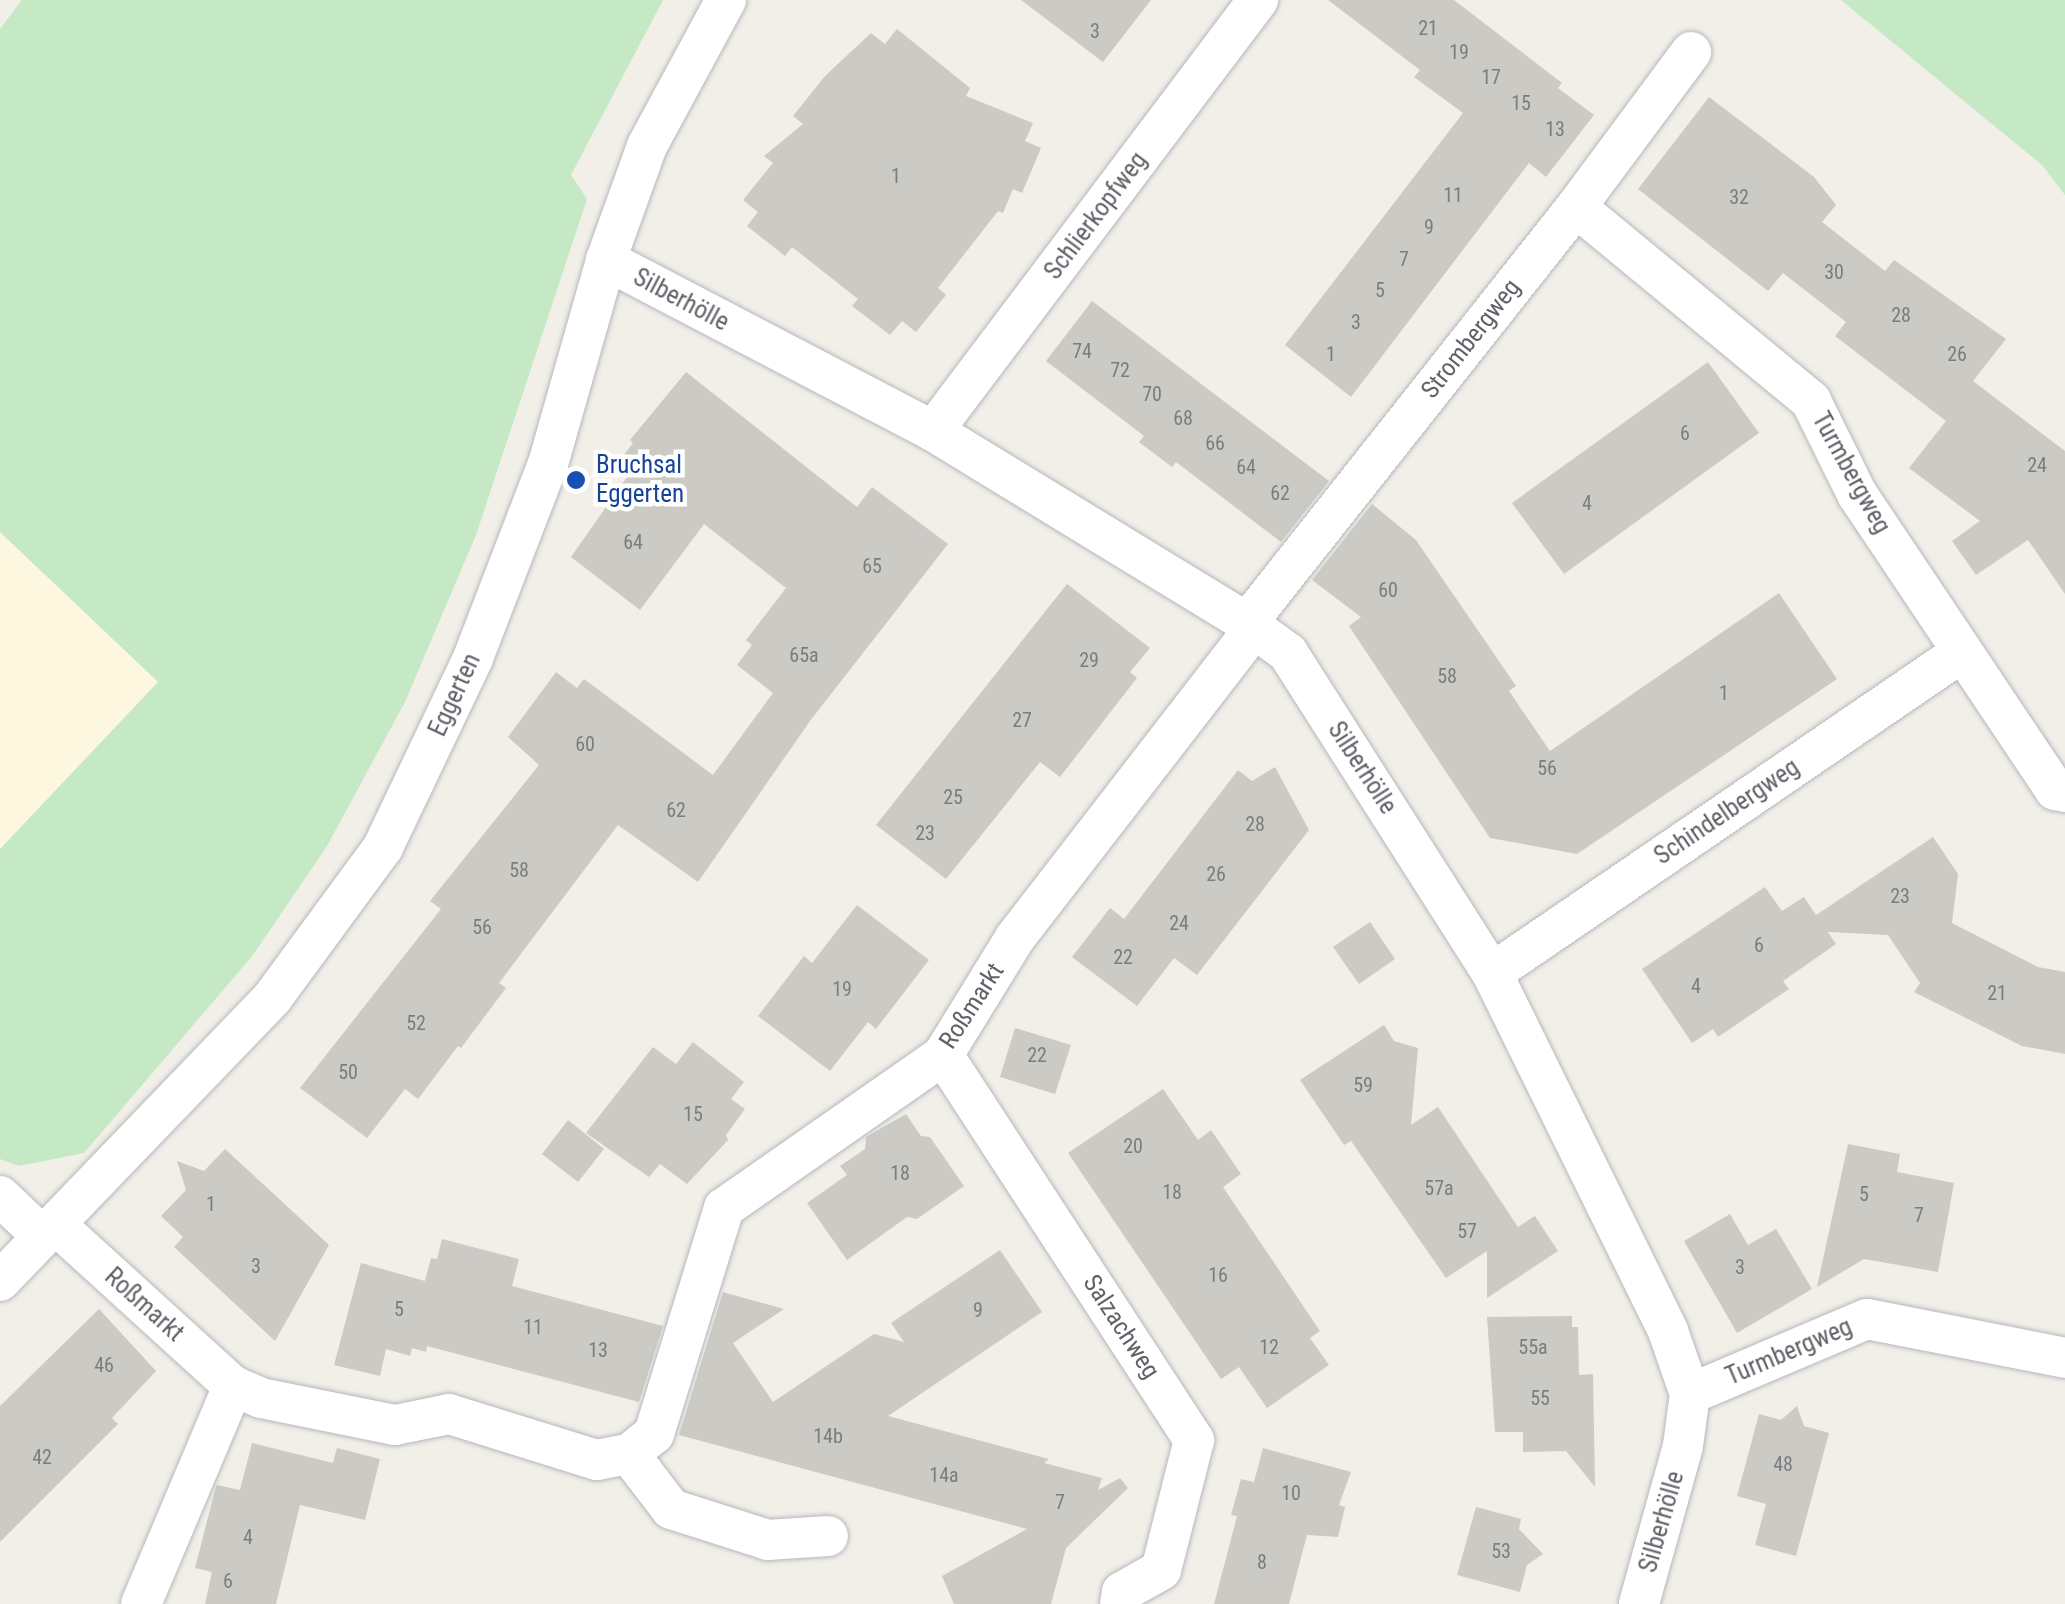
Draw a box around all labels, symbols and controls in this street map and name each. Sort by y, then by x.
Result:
house number: 21 [1418,16,1438,40]
house number: 3 [1090,19,1100,43]
house number: 19 [1449,40,1469,64]
house number: 17 [1481,65,1501,89]
house number: 15 [1511,91,1531,115]
house number: 13 [1545,117,1565,141]
street label: Schlierkopfweg [1038,146,1154,286]
house number: 1 [891,164,901,188]
house number: 11 [1443,183,1463,207]
house number: 32 [1729,185,1749,209]
house number: 9 [1424,215,1434,239]
house number: 7 [1399,247,1409,271]
house number: 30 [1824,260,1844,284]
street label: Silberhölle [628,262,734,338]
street label: Strombergweg [1415,273,1527,405]
house number: 5 [1375,278,1385,302]
house number: 28 [1891,303,1911,327]
house number: 3 [1351,310,1361,334]
house number: 74 [1072,339,1092,363]
house number: 1 [1326,342,1336,366]
house number: 26 [1947,342,1967,366]
house number: 72 [1110,358,1130,382]
house number: 70 [1142,382,1162,406]
house number: 68 [1173,406,1193,430]
street label: Turmbergweg [1805,407,1897,539]
house number: 6 [1680,421,1690,445]
house number: 66 [1205,431,1225,455]
place label: Bruchsal Eggerten [596,451,684,510]
house number: 24 [2027,453,2047,477]
house number: 64 [1236,455,1256,479]
marker: Bruchsal Eggerten [565,469,587,491]
house number: 62 [1270,481,1290,505]
house number: 4 [1582,491,1592,515]
house number: 64 [623,530,643,554]
house number: 65 [862,554,882,578]
house number: 60 [1378,578,1398,602]
house number: 65a [789,643,819,667]
house number: 29 [1079,648,1099,672]
street label: Eggerten [423,649,487,741]
house number: 58 [1437,664,1457,688]
house number: 1 [1719,681,1729,705]
house number: 27 [1012,708,1032,732]
street label: Silberhölle [1321,716,1403,820]
house number: 60 [575,732,595,756]
street label: Schindelbergweg [1649,752,1805,872]
house number: 56 [1537,756,1557,780]
house number: 25 [943,785,963,809]
house number: 62 [666,798,686,822]
house number: 28 [1245,812,1265,836]
house number: 23 [915,821,935,845]
house number: 58 [509,858,529,882]
house number: 26 [1206,862,1226,886]
house number: 23 [1890,884,1910,908]
house number: 24 [1169,911,1189,935]
house number: 56 [472,915,492,939]
house number: 6 [1754,933,1764,957]
house number: 22 [1113,945,1133,969]
street label: Roßmarkt [933,958,1011,1054]
house number: 4 [1691,974,1701,998]
house number: 19 [832,977,852,1001]
house number: 21 [1987,981,2007,1005]
house number: 52 [406,1011,426,1035]
house number: 22 [1027,1043,1047,1067]
house number: 50 [338,1060,358,1084]
house number: 59 [1353,1073,1373,1097]
house number: 15 [683,1102,703,1126]
house number: 20 [1123,1134,1143,1158]
house number: 18 [890,1161,910,1185]
house number: 57a [1424,1176,1454,1200]
house number: 18 [1162,1180,1182,1204]
house number: 5 [1859,1182,1869,1206]
house number: 1 [206,1192,216,1216]
house number: 7 [1914,1203,1924,1227]
house number: 57 [1457,1219,1477,1243]
house number: 3 [251,1254,261,1278]
house number: 3 [1735,1255,1745,1279]
street label: Roßmarkt [98,1262,190,1348]
house number: 16 [1208,1263,1228,1287]
street label: Salzachweg [1076,1270,1166,1384]
house number: 5 [394,1297,404,1321]
house number: 9 [973,1298,983,1322]
street label: Turmbergweg [1721,1312,1857,1392]
house number: 11 [523,1315,543,1339]
house number: 12 [1259,1335,1279,1359]
house number: 55a [1518,1335,1548,1359]
house number: 13 [588,1338,608,1362]
house number: 46 [94,1353,114,1377]
house number: 55 [1530,1386,1550,1410]
house number: 14b [813,1424,843,1448]
house number: 42 [32,1445,52,1469]
house number: 48 [1773,1452,1793,1476]
house number: 14a [929,1463,959,1487]
street label: Silberhölle [1633,1468,1691,1576]
house number: 10 [1281,1481,1301,1505]
house number: 7 [1055,1490,1065,1514]
house number: 4 [243,1525,253,1549]
house number: 53 [1491,1539,1511,1563]
house number: 8 [1257,1550,1267,1574]
house number: 6 [223,1569,233,1593]

